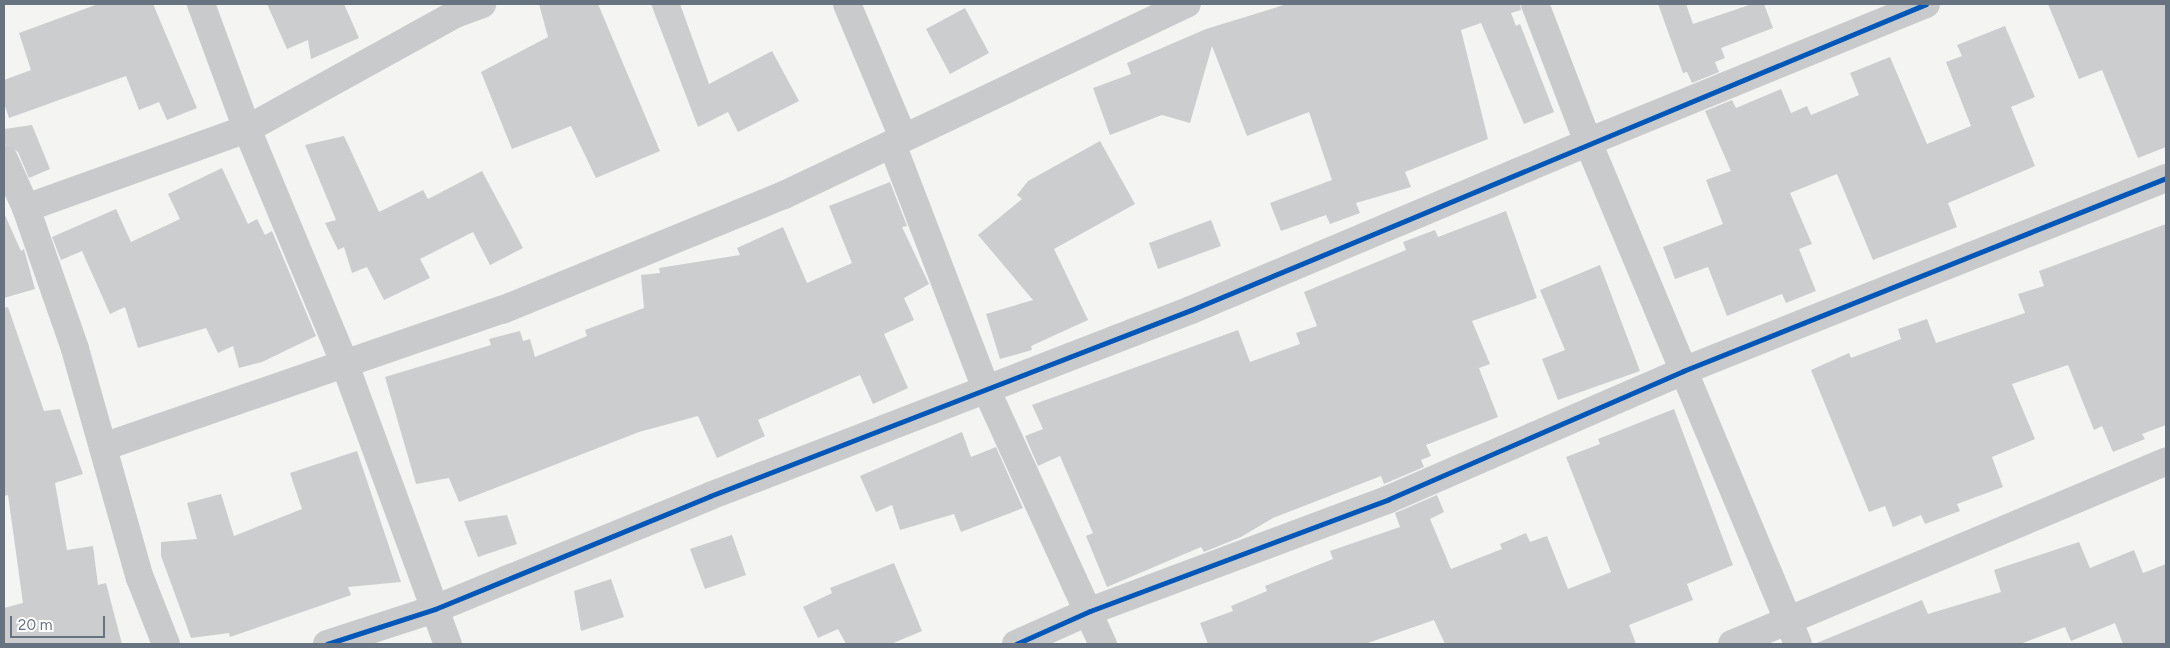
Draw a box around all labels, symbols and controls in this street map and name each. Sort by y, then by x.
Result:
scale bar [12,606,108,638]
text: 20 m [18,616,52,634]

